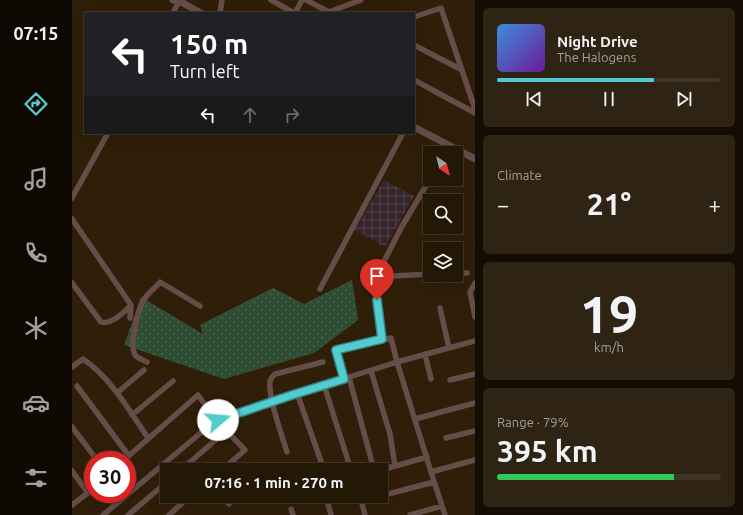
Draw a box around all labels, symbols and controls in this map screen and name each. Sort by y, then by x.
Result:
text: 07:15 [13,23,59,43]
icon: left [104,28,156,80]
text: 150 m [170,28,248,59]
text: Night Drive [557,33,638,50]
text: The Halogens [557,50,636,64]
text: Turn left [170,61,240,81]
icon: previous [523,88,545,110]
icon: pause [598,88,620,110]
icon: next [673,88,695,110]
icon: directions [22,90,50,118]
icon: left [197,104,219,126]
icon: ahead [239,104,261,126]
icon: right [281,104,303,126]
north arrow [423,146,463,186]
map controls [423,146,463,282]
icon: music [22,165,50,193]
text: Climate [497,168,542,182]
text: 21° [587,187,631,221]
text: − [497,192,509,217]
text: + [709,192,721,217]
button: search [423,194,463,234]
icon: phone [22,239,50,267]
button: layers [423,242,463,282]
pin [360,259,394,300]
icon: arrive [366,265,388,287]
text: 19 [580,285,638,343]
icon: climate [22,314,50,342]
text: km/h [594,340,624,354]
icon: car [22,389,50,417]
position arrow [197,399,239,441]
text: Range · 79% [497,415,569,429]
text: 395 km [497,434,598,468]
speed limit sign: 30 [84,451,136,503]
icon: filters [22,464,50,492]
text: 07:16 · 1 min · 270 m [205,474,343,491]

